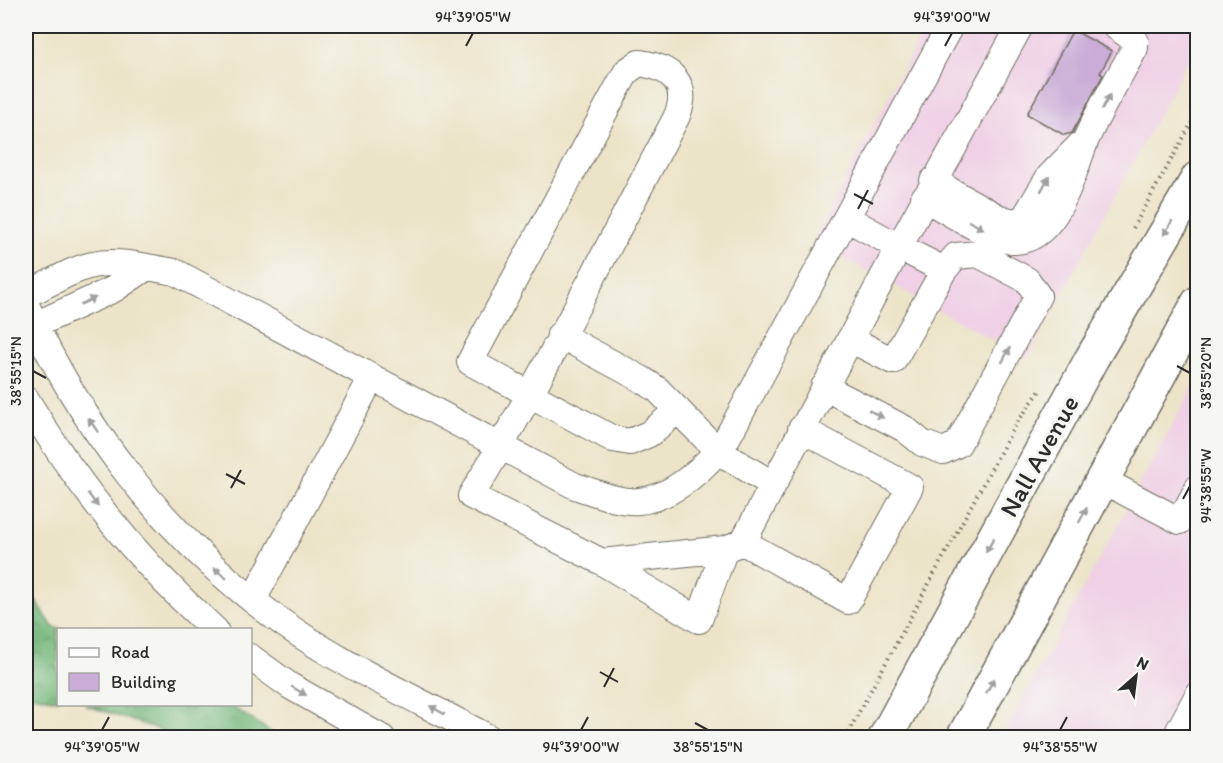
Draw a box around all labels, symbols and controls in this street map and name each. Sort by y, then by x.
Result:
text: 94°39'05"W [435,8,511,26]
text: 94°39'00"W [914,8,991,26]
one-way arrow [1101,93,1111,110]
one-way arrow [1040,176,1051,192]
one-way arrow [968,220,985,230]
one-way arrow [1163,220,1173,237]
one-way arrow [79,296,97,306]
text: 38°55'15"N [7,336,25,406]
text: 38°55'20"N [1197,337,1215,409]
one-way arrow [1001,346,1011,363]
street label: Nall Avenue [992,390,1086,522]
one-way arrow [868,409,885,419]
one-way arrow [87,418,99,434]
text: 94°38'55"W [1197,449,1215,523]
one-way arrow [87,491,99,507]
one-way arrow [1078,506,1088,523]
one-way arrow [985,536,995,553]
one-way arrow [212,566,228,579]
legend [57,628,252,706]
text: Road [111,641,150,663]
north arrow [1106,646,1166,706]
text: N [1134,652,1152,674]
text: Building [111,671,177,693]
one-way arrow [985,677,995,694]
one-way arrow [290,685,307,695]
one-way arrow [429,705,446,715]
text: 94°39'05"W [64,738,140,756]
text: 94°39'00"W [543,738,620,756]
text: 38°55'15"N [673,738,743,756]
text: 94°38'55"W [1023,738,1097,756]

